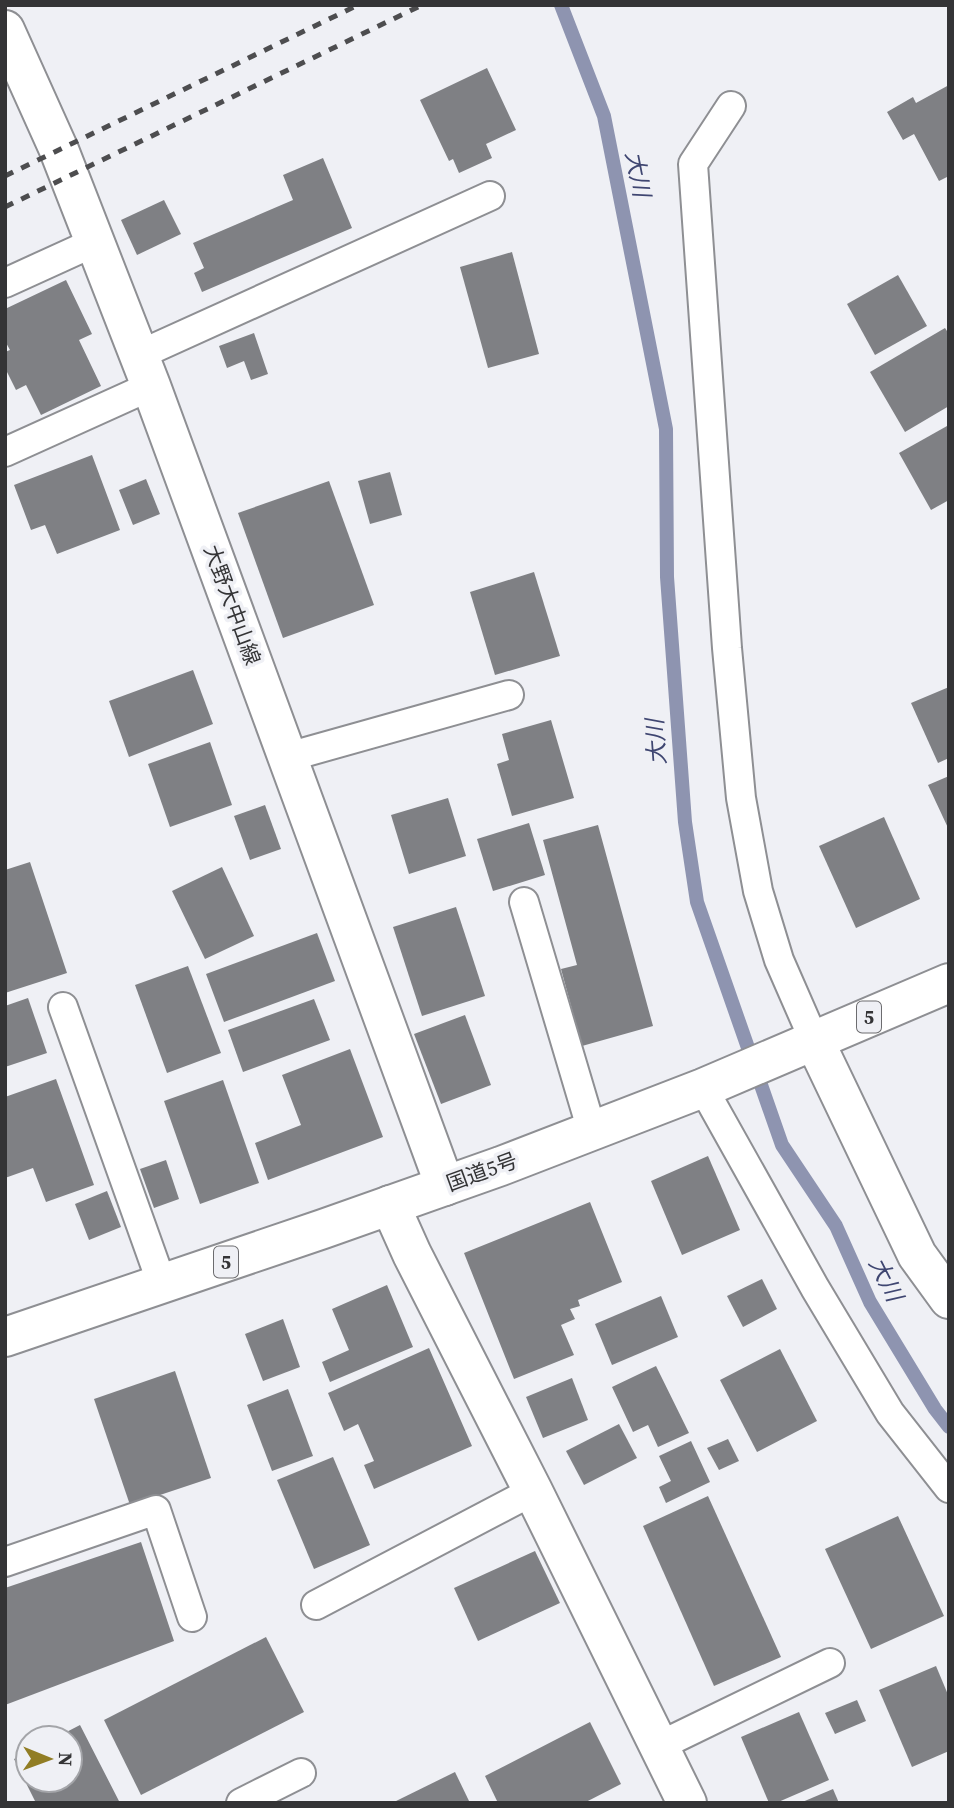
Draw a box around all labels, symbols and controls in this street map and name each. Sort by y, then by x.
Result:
water label: 大川 [618,148,659,203]
street label: 大野大中山線 [197,541,268,669]
water label: 大川 [638,715,674,766]
road number: 5 [857,1001,881,1032]
street label: 国道5号 [442,1145,521,1198]
road number: 5 [214,1246,238,1278]
water label: 大川 [861,1251,912,1309]
north arrow [14,1724,84,1794]
text: N [53,1752,79,1767]

